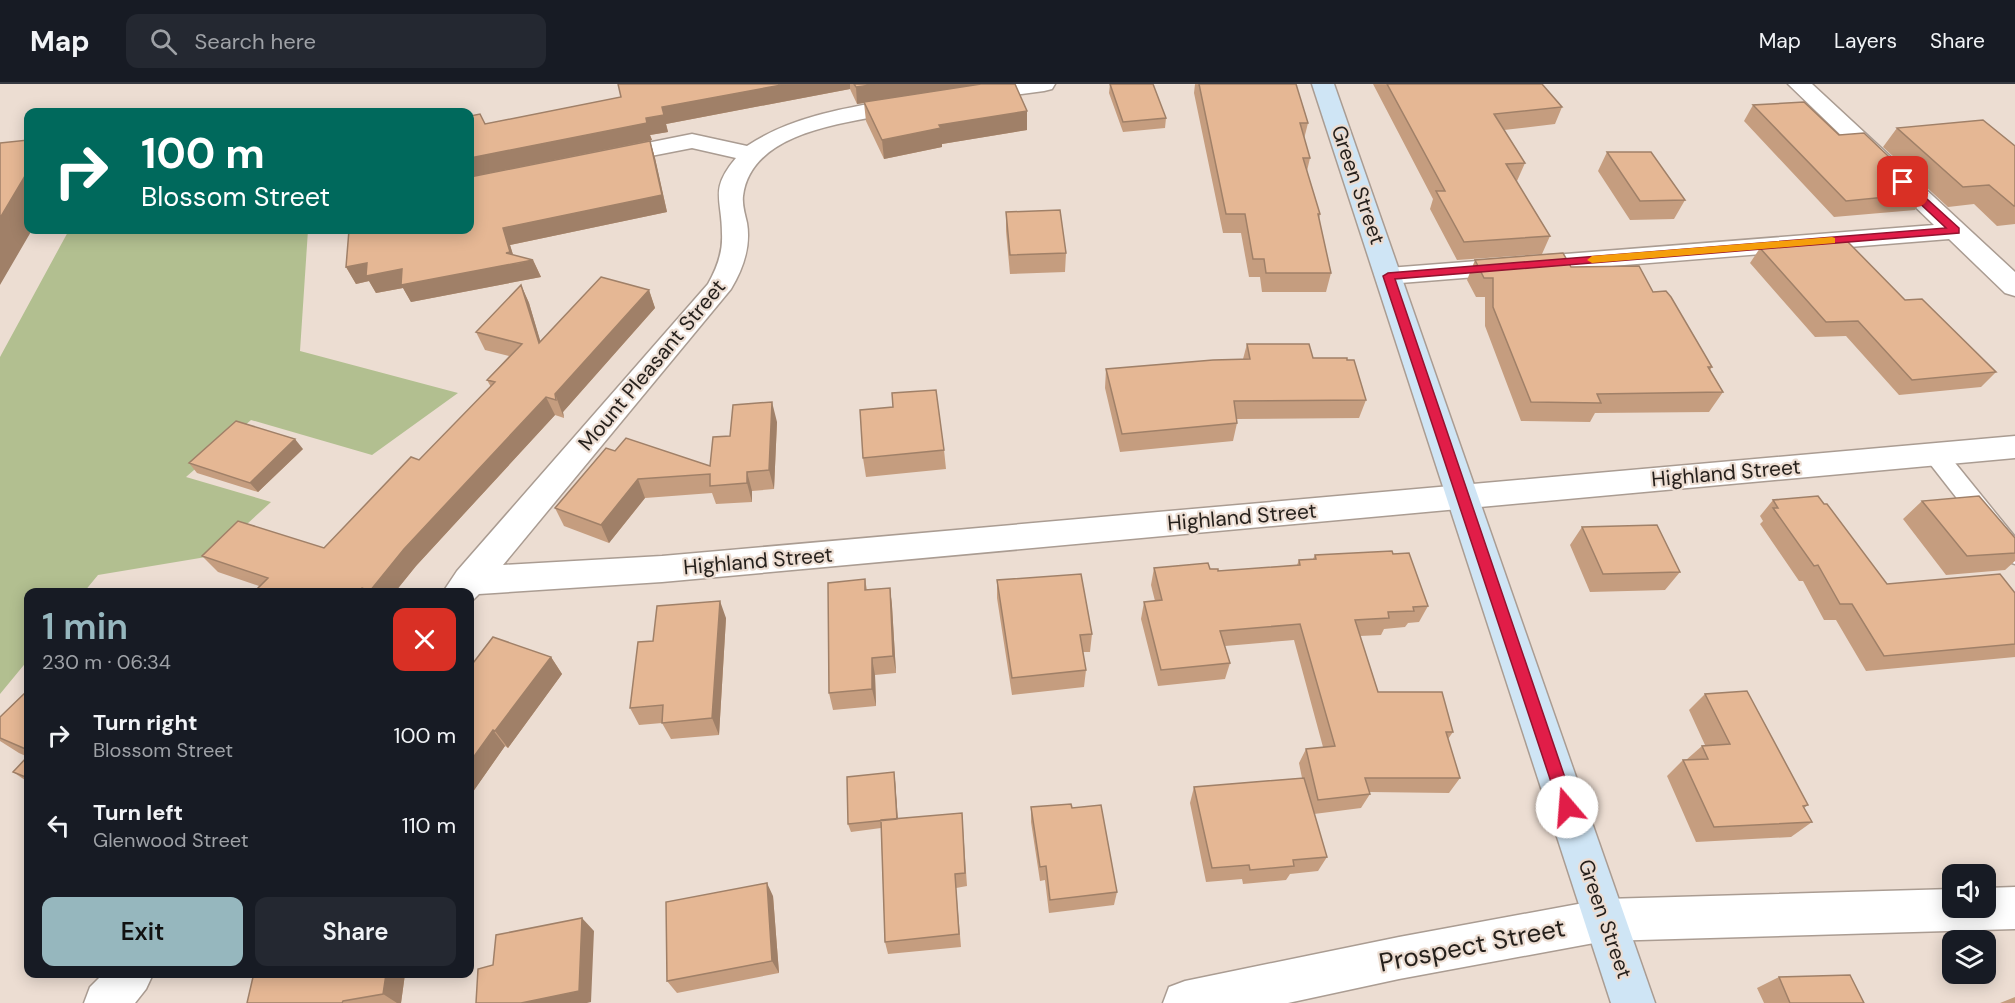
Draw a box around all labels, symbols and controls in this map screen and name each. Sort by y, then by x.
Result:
search box [126,14,546,68]
text: Map [30,23,90,60]
icon: search [147,25,180,58]
text: Search here [195,27,316,56]
text: Map [1759,27,1801,55]
text: Layers [1834,27,1897,55]
text: Share [1930,27,1985,55]
street label: Green Street [1325,122,1391,248]
text: 100 m [141,126,265,181]
icon: right [42,132,120,210]
pin [1877,156,1928,207]
icon: arrive [1886,165,1919,198]
text: Blossom Street [141,179,330,214]
street label: Mount Pleasant Street [572,273,732,457]
street label: Highland Street [1650,453,1802,493]
street label: Highland Street [1166,497,1318,537]
street label: Highland Street [682,541,834,581]
text: 1 min [42,603,128,650]
button: close [393,608,456,671]
text: 230 m · 06:34 [42,649,171,675]
text: Turn right [93,708,198,737]
icon: right [42,719,75,752]
text: 100 m [394,721,456,750]
text: Blossom Street [93,737,233,763]
position arrow [1535,775,1599,839]
text: Turn left [93,798,183,827]
icon: left [42,809,75,842]
text: 110 m [402,811,456,840]
text: Glenwood Street [93,827,249,853]
street label: Green Street [1572,856,1638,982]
map controls [1942,864,1996,984]
button: sound [1942,864,1996,918]
button: Exit [42,897,243,966]
button: Share [255,897,456,966]
street label: Prospect Street [1376,910,1568,980]
button: layers [1942,930,1996,984]

